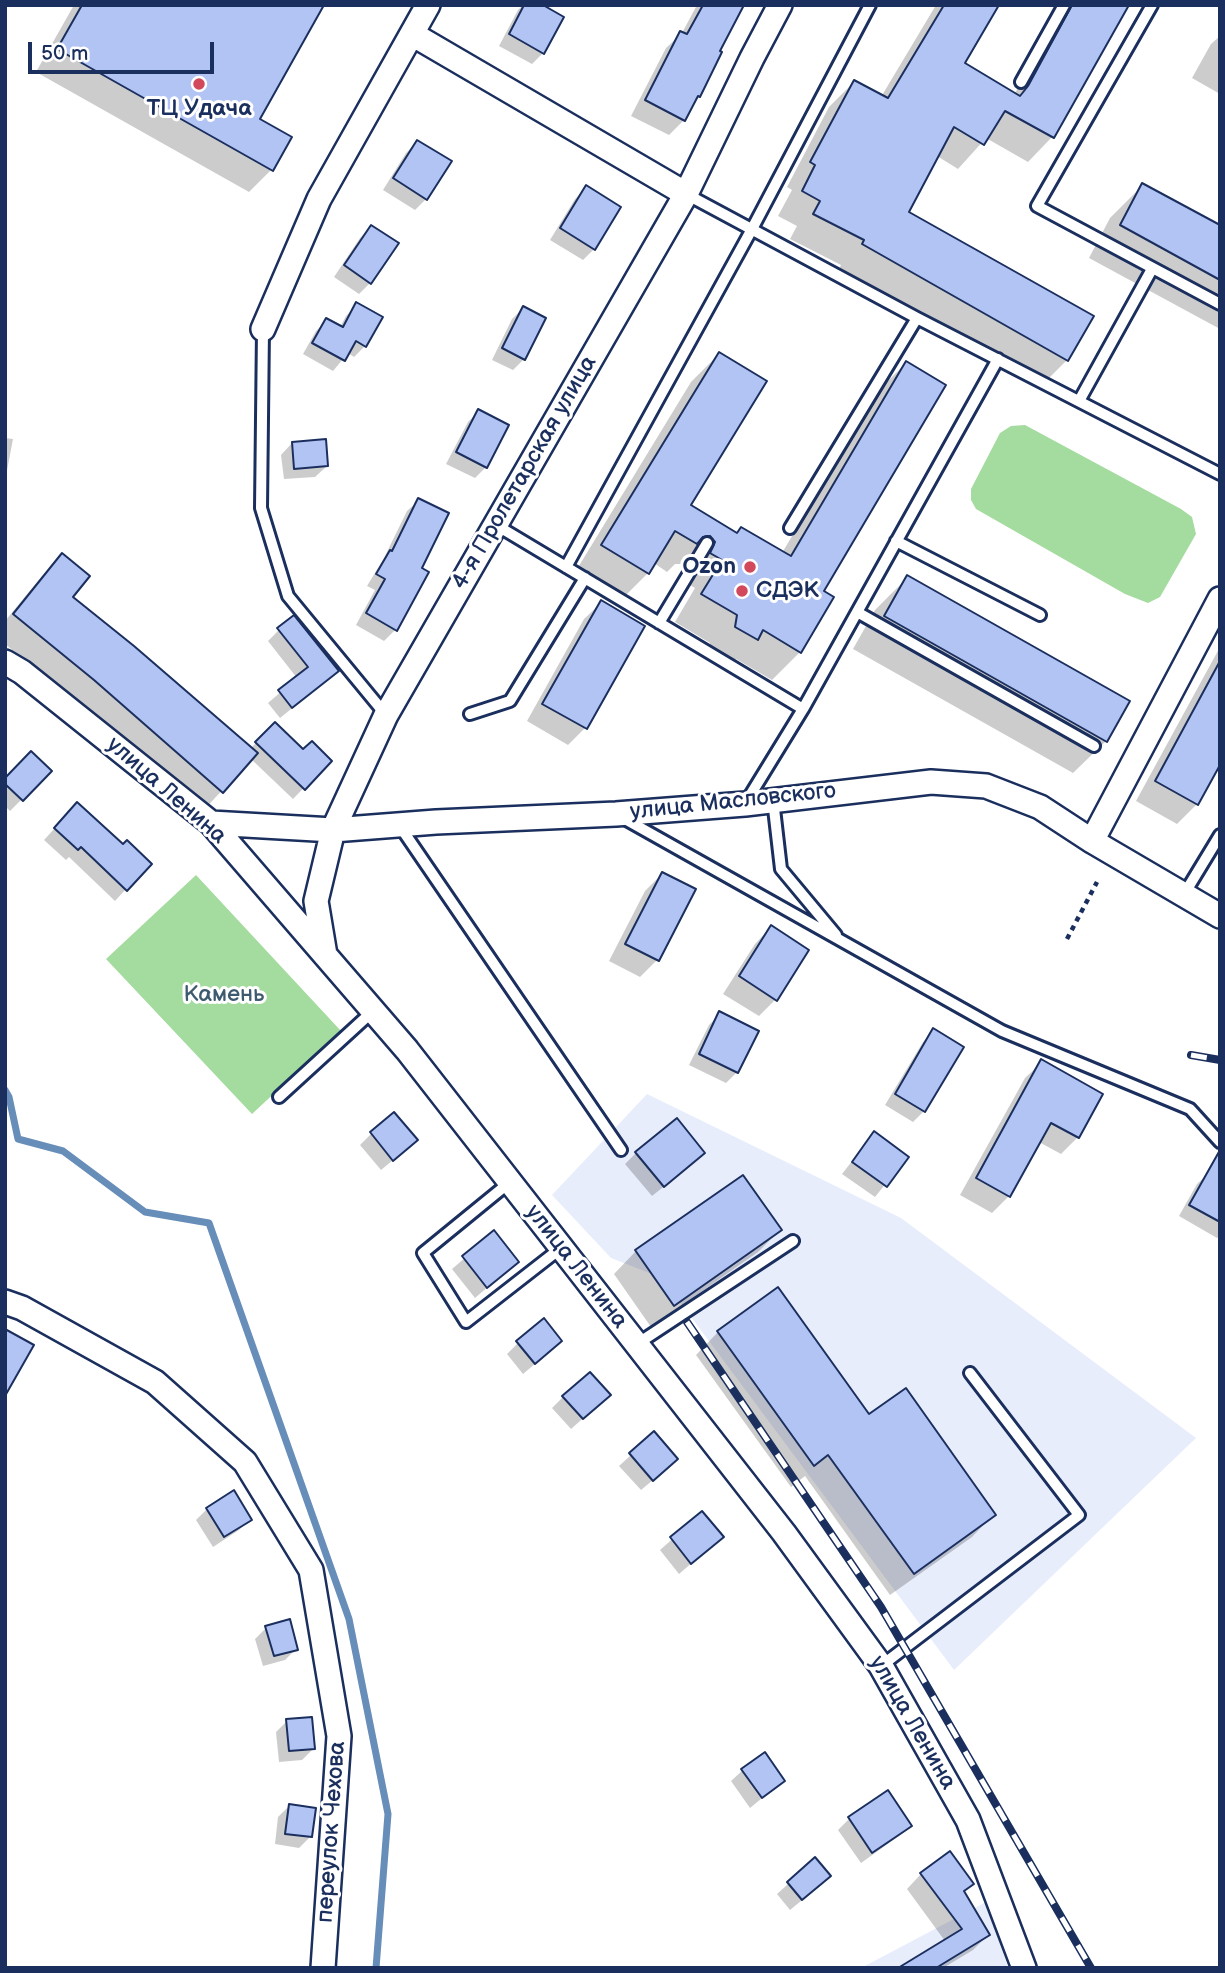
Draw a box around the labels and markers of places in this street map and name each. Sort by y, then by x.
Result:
marker: ТЦ Удача [191,76,207,92]
place label: ТЦ Удача [146,95,252,123]
place label: Ozon [682,553,736,581]
marker: Ozon [742,559,758,575]
place label: СДЭК [756,577,819,605]
marker: СДЭК [734,583,750,599]

